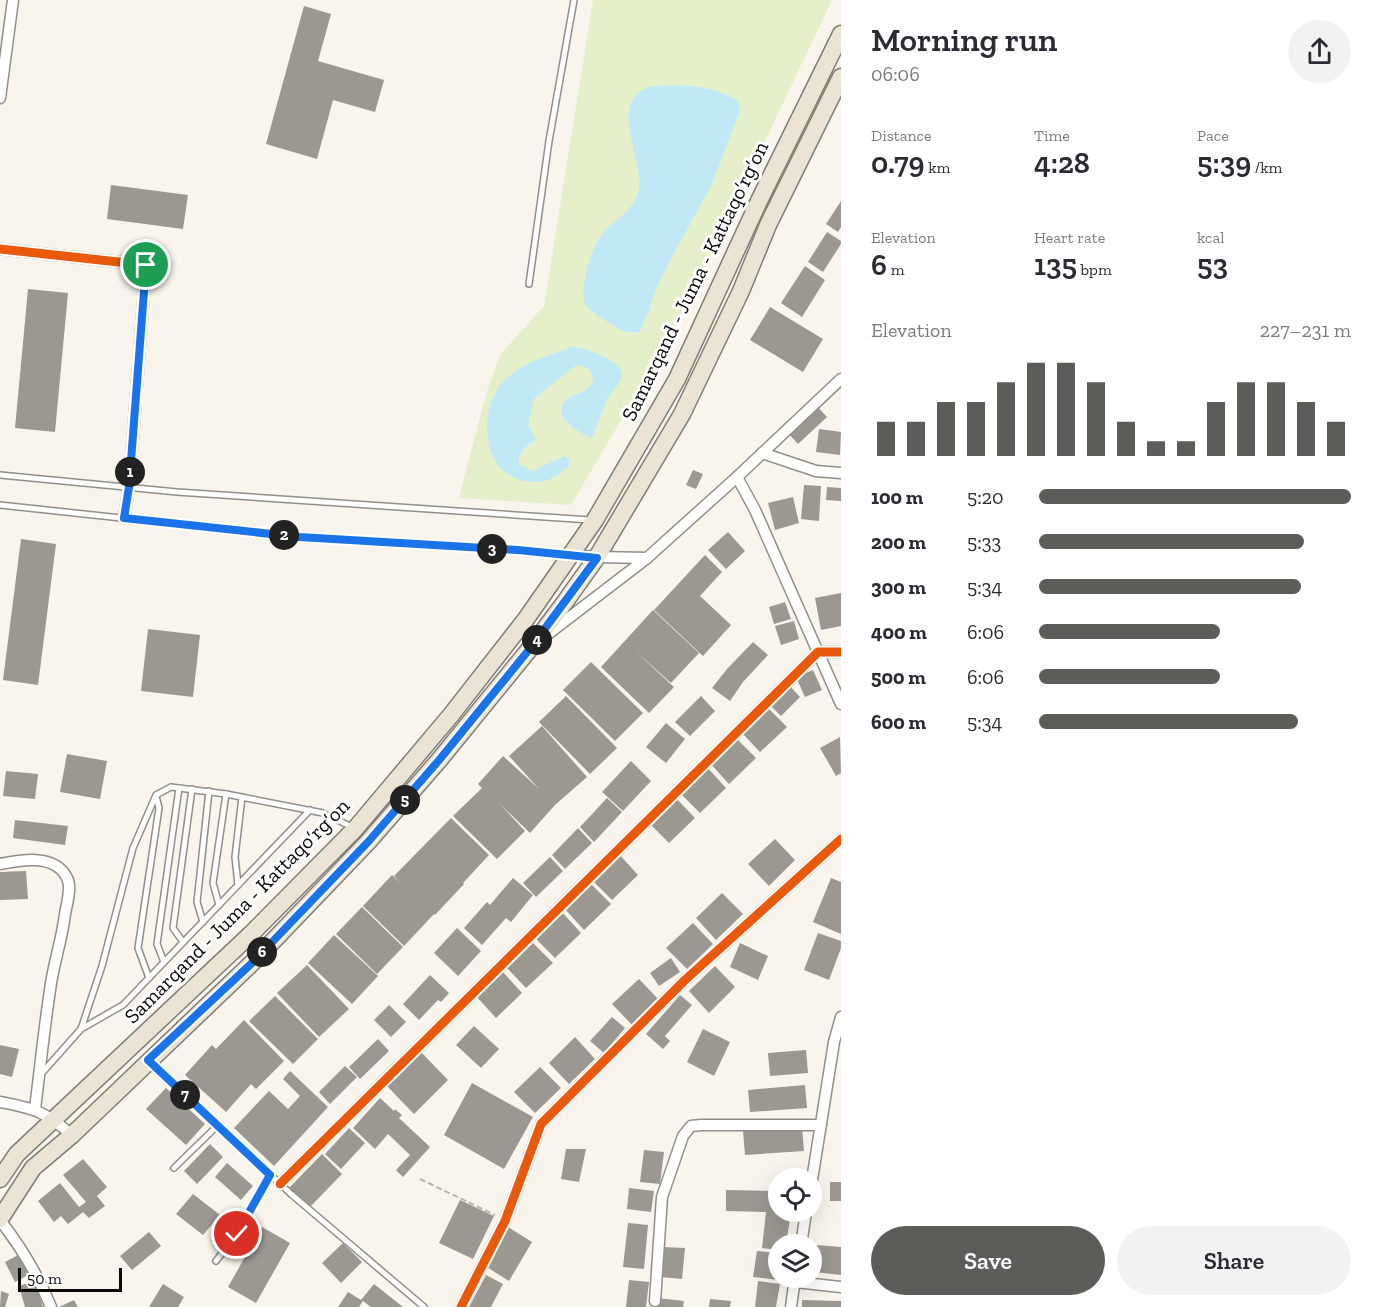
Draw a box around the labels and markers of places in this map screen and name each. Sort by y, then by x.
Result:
pin [120,239,171,290]
pin: 1 [115,457,145,487]
pin: 2 [269,520,299,550]
pin: 3 [477,534,507,564]
pin: 4 [522,625,552,655]
pin: 5 [390,785,420,815]
pin: 6 [247,937,277,967]
pin: 7 [170,1080,200,1110]
pin [211,1208,262,1259]

